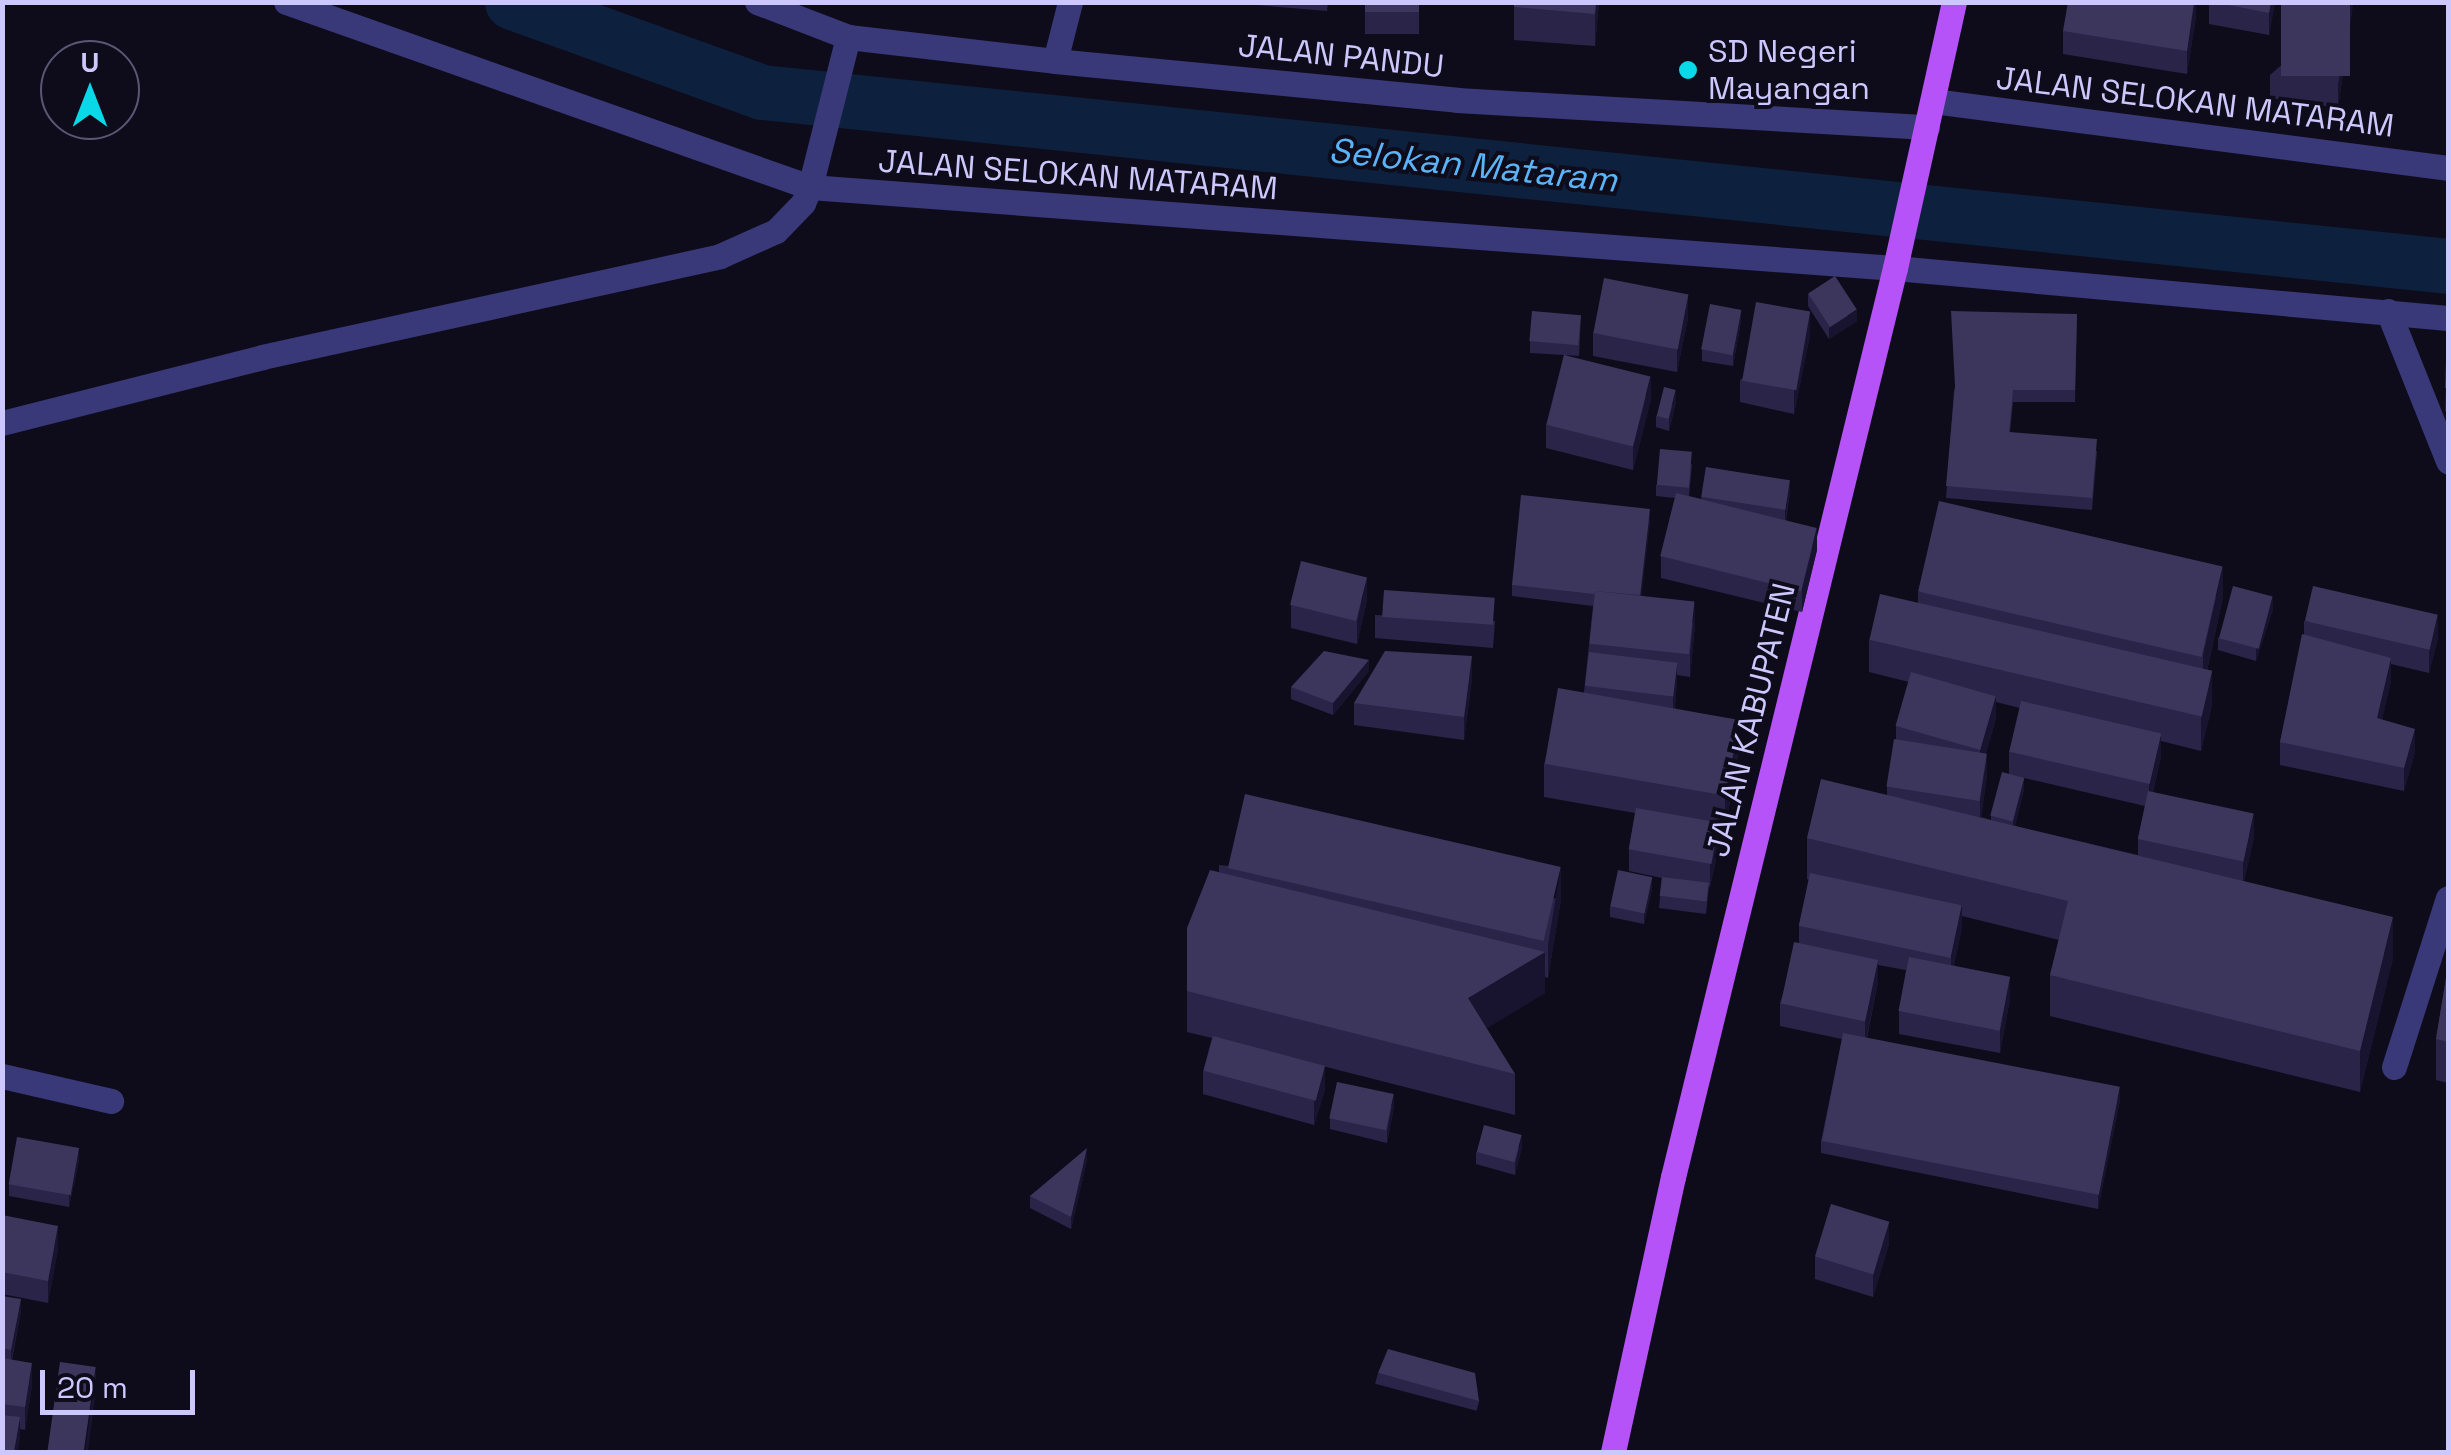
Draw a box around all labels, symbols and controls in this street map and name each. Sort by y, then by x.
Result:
street label: JALAN PANDU [1236,26,1446,86]
place label: SD Negeri Mayangan [1708,33,1870,108]
north arrow [40,40,140,140]
text: U [81,44,99,80]
marker: SD Negeri Mayangan [1677,59,1699,81]
street label: JALAN SELOKAN MATARAM [1994,59,2396,145]
water label: Selokan Mataram [1327,129,1619,201]
street label: JALAN SELOKAN MATARAM [877,142,1279,208]
street label: JALAN KABUPATEN [1698,579,1804,861]
scale bar [45,1350,200,1412]
text: 20 m [57,1368,128,1407]

